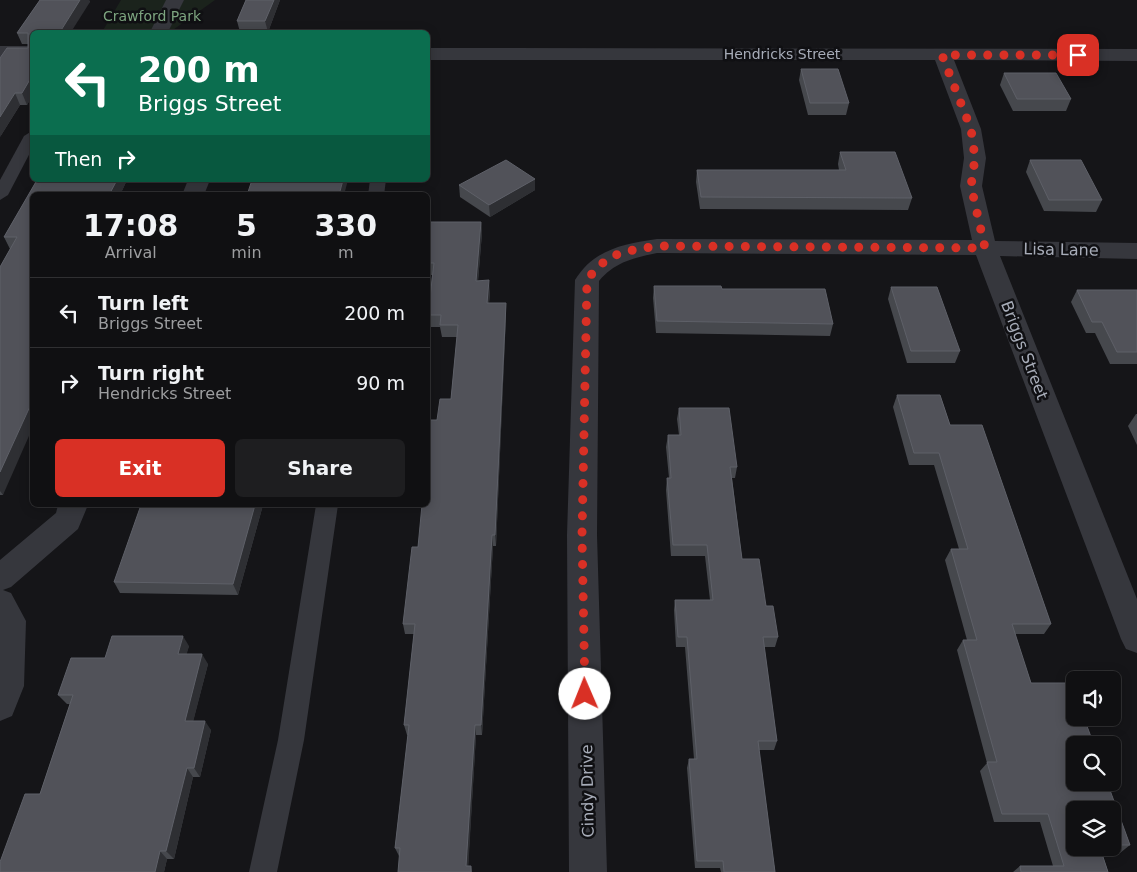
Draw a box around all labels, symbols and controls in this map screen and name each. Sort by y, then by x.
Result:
park label: Crawford Park [103,8,202,24]
pin [1057,34,1099,76]
icon: arrive [1064,41,1092,69]
street label: Hendricks Street [724,46,841,62]
icon: left [55,50,120,115]
text: 200 m [138,50,260,90]
text: Briggs Street [138,91,281,116]
icon: right [112,145,140,173]
text: Then [55,148,102,170]
text: 17:08 [83,208,178,243]
text: 5 [236,208,257,243]
text: 330 [314,208,377,243]
street label: Lisa Lane [1023,239,1099,260]
text: Arrival [105,243,157,262]
text: min [231,243,262,262]
text: m [338,243,354,262]
text: Turn left [98,292,189,314]
street label: Briggs Street [997,298,1052,402]
icon: left [55,299,83,327]
text: 200 m [344,302,405,324]
text: Briggs Street [98,314,202,333]
text: Turn right [98,362,204,384]
icon: right [55,369,83,397]
text: 90 m [356,372,405,394]
text: Hendricks Street [98,384,231,403]
button: Exit [55,439,225,497]
button: Share [235,439,405,497]
position arrow [558,667,610,719]
map controls [1066,671,1121,856]
button: sound [1066,671,1121,726]
button: search [1066,736,1121,791]
street label: Cindy Drive [577,744,598,838]
button: layers [1066,801,1121,856]

